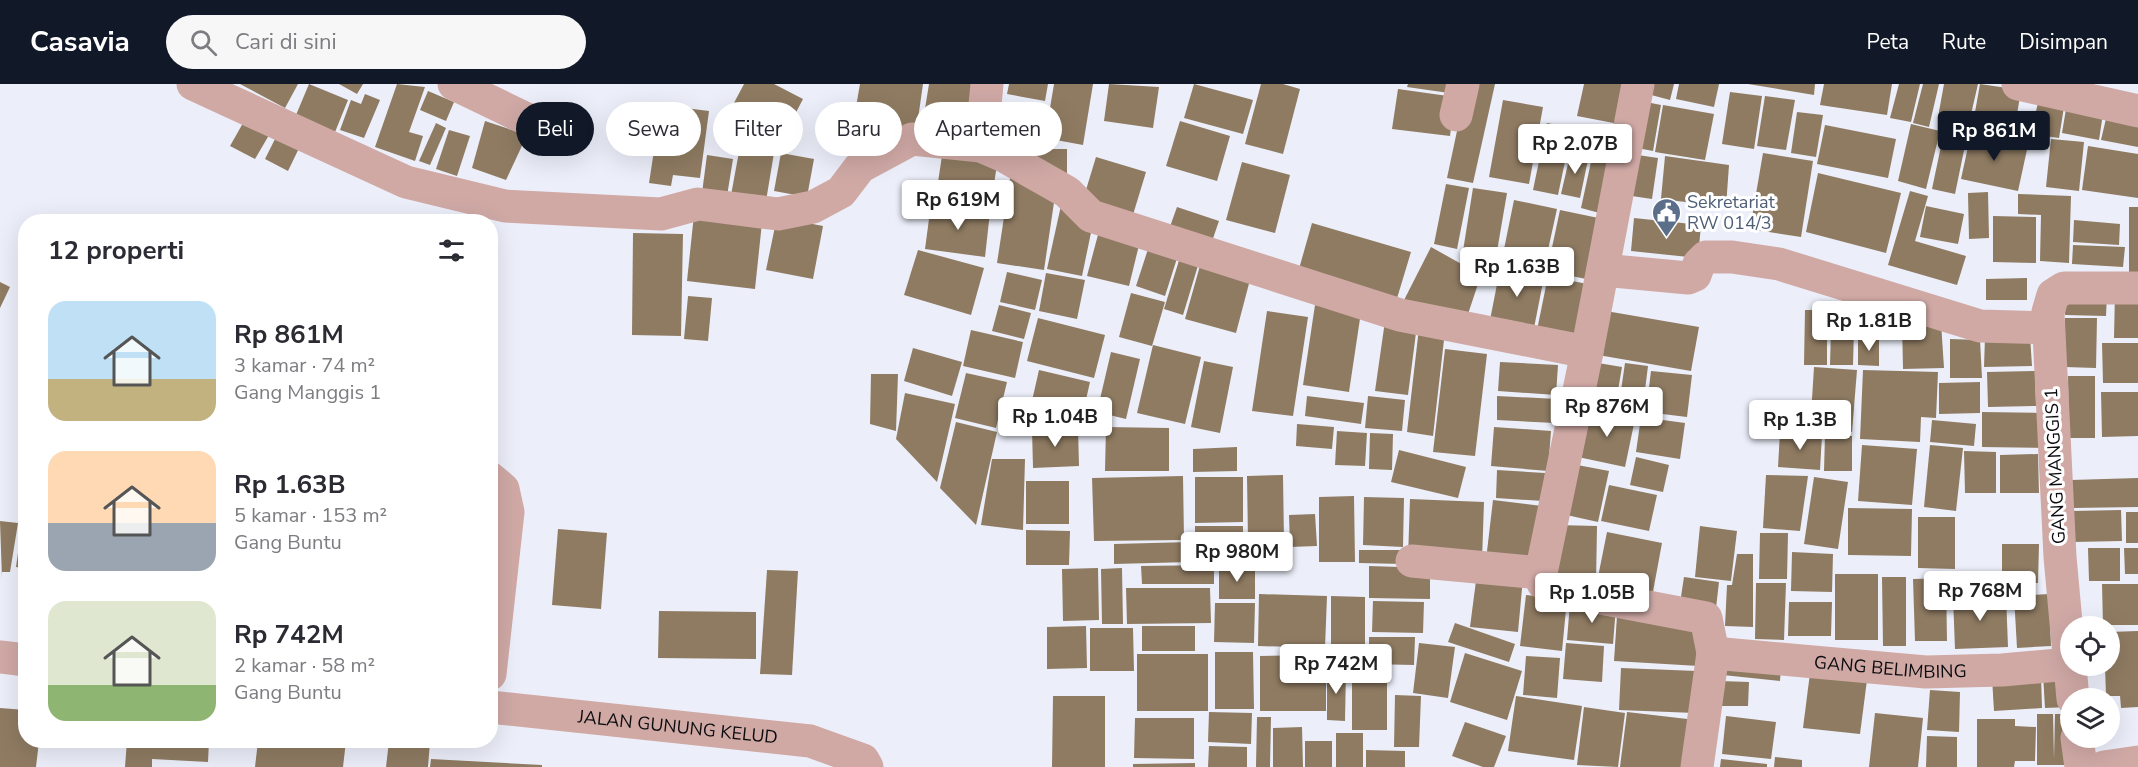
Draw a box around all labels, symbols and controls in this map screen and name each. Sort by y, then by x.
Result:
search box [166,15,586,69]
text: Casavia [30,23,130,61]
icon: search [187,26,220,59]
text: Cari di sini [235,27,337,57]
text: Peta [1867,28,1909,56]
text: Rute [1942,28,1986,56]
text: Disimpan [2019,28,2108,56]
chip: Beli [516,102,594,156]
chip: Sewa [606,102,701,156]
chip: Filter [713,102,803,156]
chip: Baru [815,102,902,156]
chip: Apartemen [914,102,1062,156]
pin: Rp 861M [1939,111,2049,162]
text: Rp 861M [1952,117,2036,144]
pin: Rp 2.07B [1513,124,1637,175]
text: Rp 2.07B [1532,130,1618,157]
pin: Rp 619M [903,180,1013,231]
text: Rp 619M [916,186,1000,213]
place label: Sekretariat RW 014/3 [1687,190,1776,235]
public building icon: Sekretariat RW 014/3 [1650,196,1682,238]
text: 12 properti [48,233,184,268]
icon: filters [435,234,468,267]
pin: Rp 1.63B [1455,247,1579,298]
text: Rp 1.63B [1474,253,1560,280]
pin: Rp 1.81B [1807,301,1931,352]
text: Rp 1.81B [1826,307,1912,334]
text: Rp 861M [234,317,344,352]
icon: home [96,325,168,397]
text: 3 kamar · 74 m² [234,352,375,379]
text: Gang Manggis 1 [234,379,381,406]
pin: Rp 876M [1552,387,1662,438]
street label: GANG MANGGIS 1 [2039,387,2071,545]
text: Rp 876M [1565,393,1649,420]
pin: Rp 1.04B [993,397,1117,448]
pin: Rp 1.3B [1745,400,1855,451]
text: Rp 1.04B [1012,403,1098,430]
text: Rp 1.3B [1763,406,1837,433]
text: Rp 1.63B [234,467,346,502]
icon: home [96,475,168,547]
text: 5 kamar · 153 m² [234,502,387,529]
text: Gang Buntu [234,529,342,556]
pin: Rp 980M [1182,532,1292,583]
text: Rp 980M [1195,538,1279,565]
pin: Rp 768M [1925,571,2035,622]
pin: Rp 1.05B [1530,573,1654,624]
text: Rp 768M [1938,577,2022,604]
text: Rp 1.05B [1549,579,1635,606]
map controls [2060,616,2120,748]
button: locate [2060,616,2120,676]
text: Rp 742M [234,617,344,652]
icon: home [96,625,168,697]
pin: Rp 742M [1281,644,1391,695]
text: Rp 742M [1294,650,1378,677]
street label: GANG BELIMBING [1813,650,1967,684]
text: 2 kamar · 58 m² [234,652,375,679]
text: Gang Buntu [234,679,342,706]
button: layers [2060,688,2120,748]
street label: JALAN GUNUNG KELUD [576,704,779,750]

